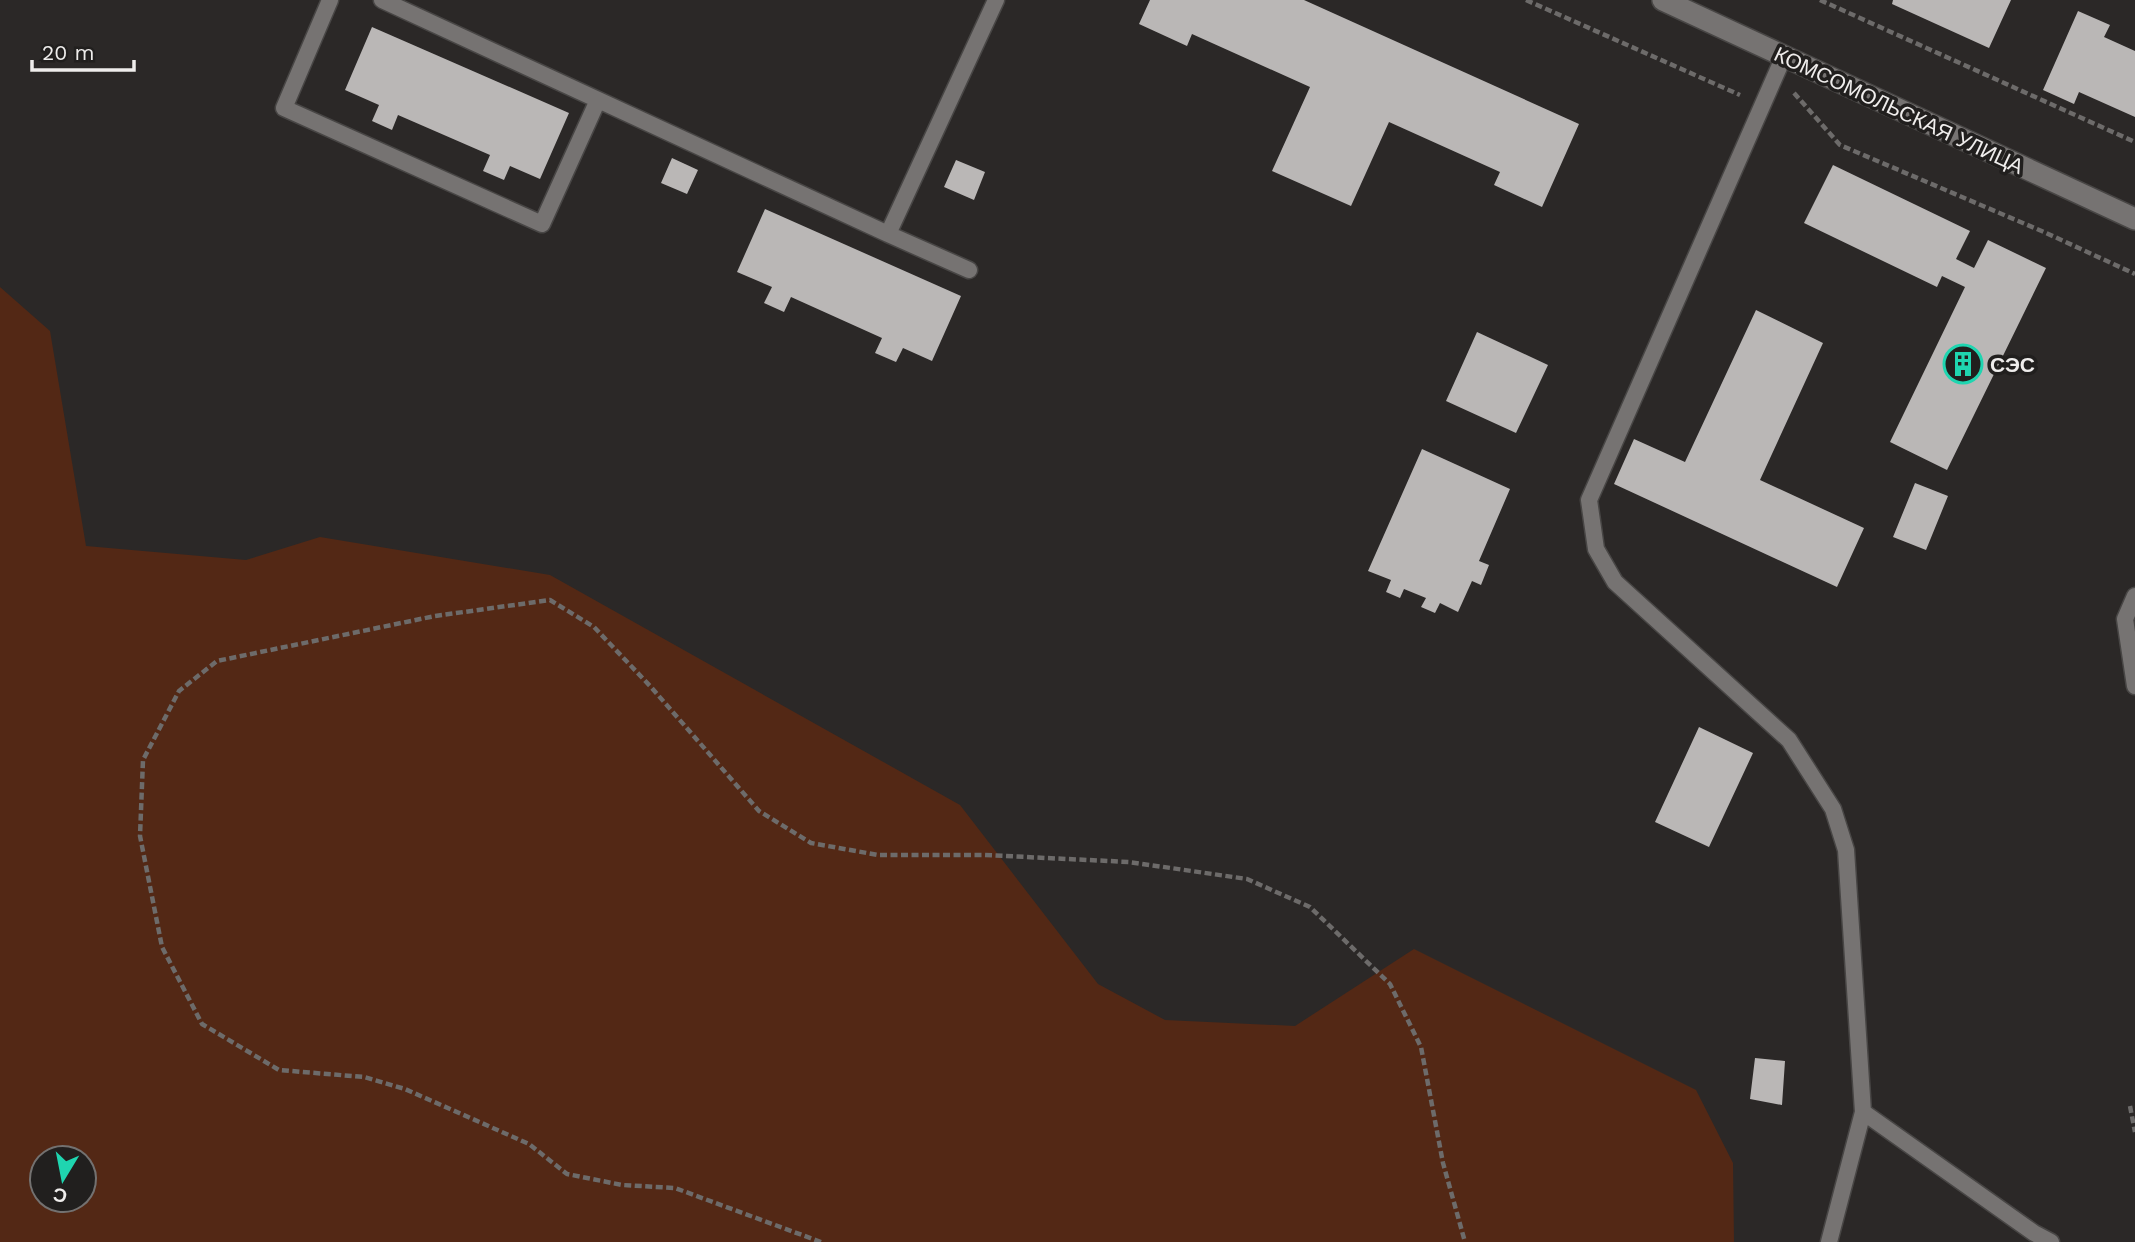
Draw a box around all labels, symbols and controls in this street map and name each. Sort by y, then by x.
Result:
scale bar [32,28,133,72]
text: 20 m [42,40,94,65]
street label: КОМСОМОЛЬСКАЯ УЛИЦА [1770,41,2028,179]
building icon: СЭС [1942,343,1984,385]
place label: СЭС [1990,352,2035,377]
north arrow [28,1144,98,1214]
text: С [51,1183,69,1208]

